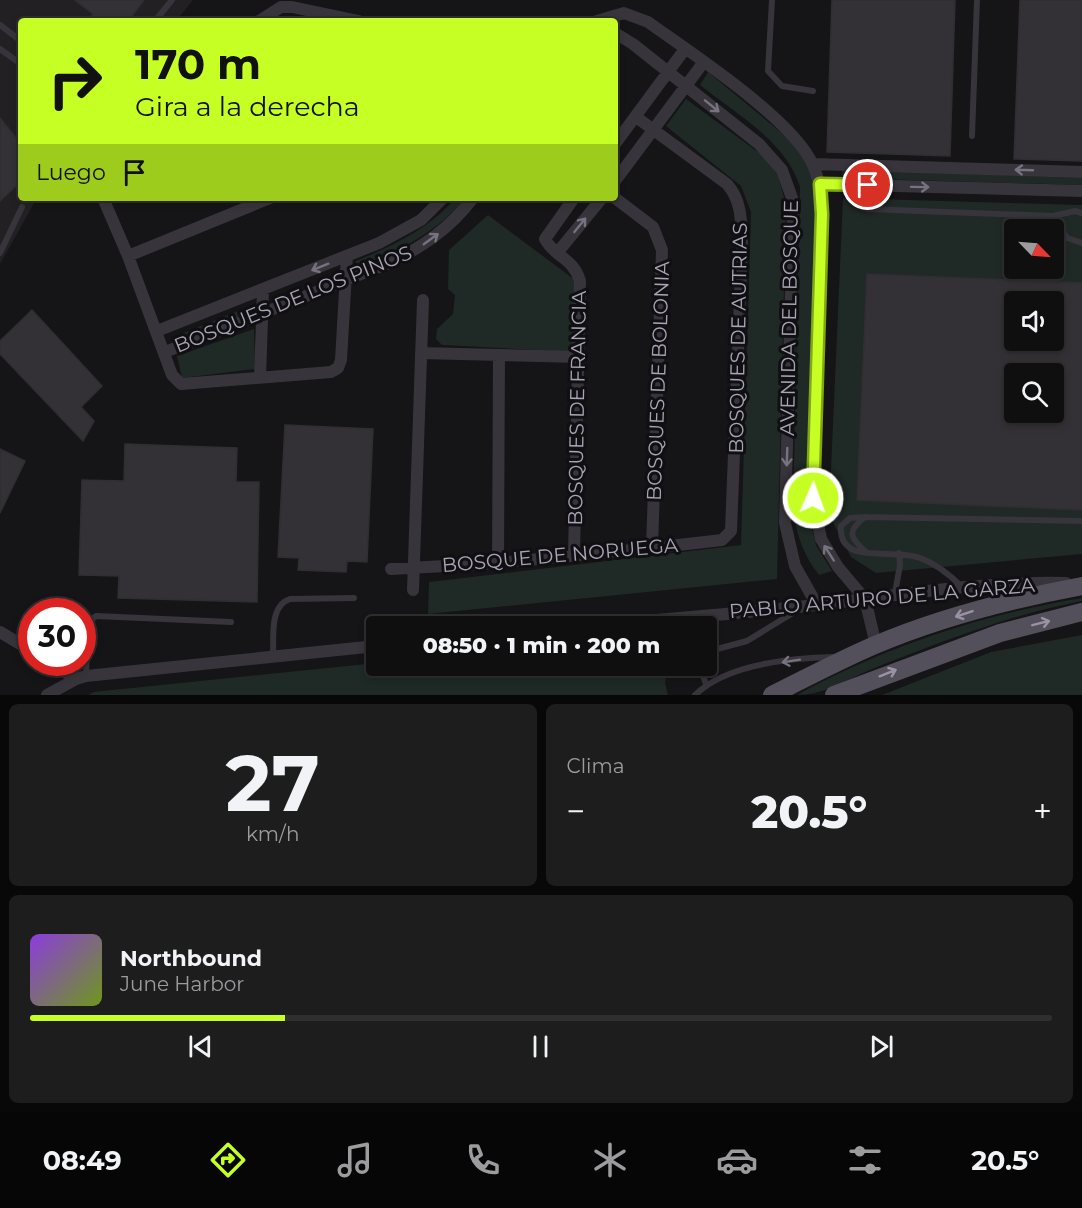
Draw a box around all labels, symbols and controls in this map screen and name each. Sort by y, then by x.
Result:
text: 170 m [135,38,261,90]
icon: right [36,42,114,120]
text: Gira a la derecha [135,90,360,123]
one-way arrow [704,100,720,113]
icon: arrive [118,156,151,189]
text: Luego [36,159,106,186]
pin [842,159,893,210]
one-way arrow [1014,164,1034,176]
icon: arrive [851,168,884,201]
one-way arrow [910,181,930,192]
street label: AVENIDA DEL BOSQUE [775,200,803,436]
one-way arrow [574,217,587,233]
north arrow [1004,219,1064,279]
map controls [1004,219,1064,423]
street label: BOSQUES DE AUTRIAS [724,222,752,454]
one-way arrow [423,233,439,245]
street label: BOSQUES DE LOS PINOS [171,240,415,358]
street label: BOSQUES DE BOLONIA [642,260,674,501]
one-way arrow [312,262,330,273]
street label: BOSQUES DE FRANCIA [563,290,591,526]
button: sound [1004,291,1064,351]
button: search [1004,363,1064,423]
one-way arrow [781,446,793,466]
position arrow [781,466,845,530]
street label: BOSQUE DE NORUEGA [441,533,680,577]
one-way arrow [823,545,835,562]
street label: PABLO ARTURO DE LA GARZA [728,573,1036,623]
speed limit sign: 30 [18,598,96,676]
one-way arrow [955,610,974,621]
one-way arrow [1031,616,1050,628]
text: 08:50 · 1 min · 200 m [423,632,660,659]
one-way arrow [782,656,802,667]
one-way arrow [878,667,897,678]
text: 27 [226,735,320,831]
text: Clima [567,754,624,778]
text: 20.5° [751,784,867,839]
text: − [567,791,585,831]
text: + [1033,791,1052,831]
text: km/h [246,822,299,846]
text: Northbound [120,945,262,972]
text: June Harbor [120,972,244,996]
icon: previous [184,1030,217,1063]
icon: pause [524,1030,557,1063]
icon: next [865,1030,898,1063]
icon: directions [207,1139,249,1181]
icon: music [334,1139,376,1181]
icon: phone [462,1139,504,1181]
icon: climate [589,1139,631,1181]
icon: car [716,1139,758,1181]
icon: filters [844,1139,886,1181]
text: 08:49 [43,1144,122,1177]
text: 20.5° [971,1144,1039,1177]

